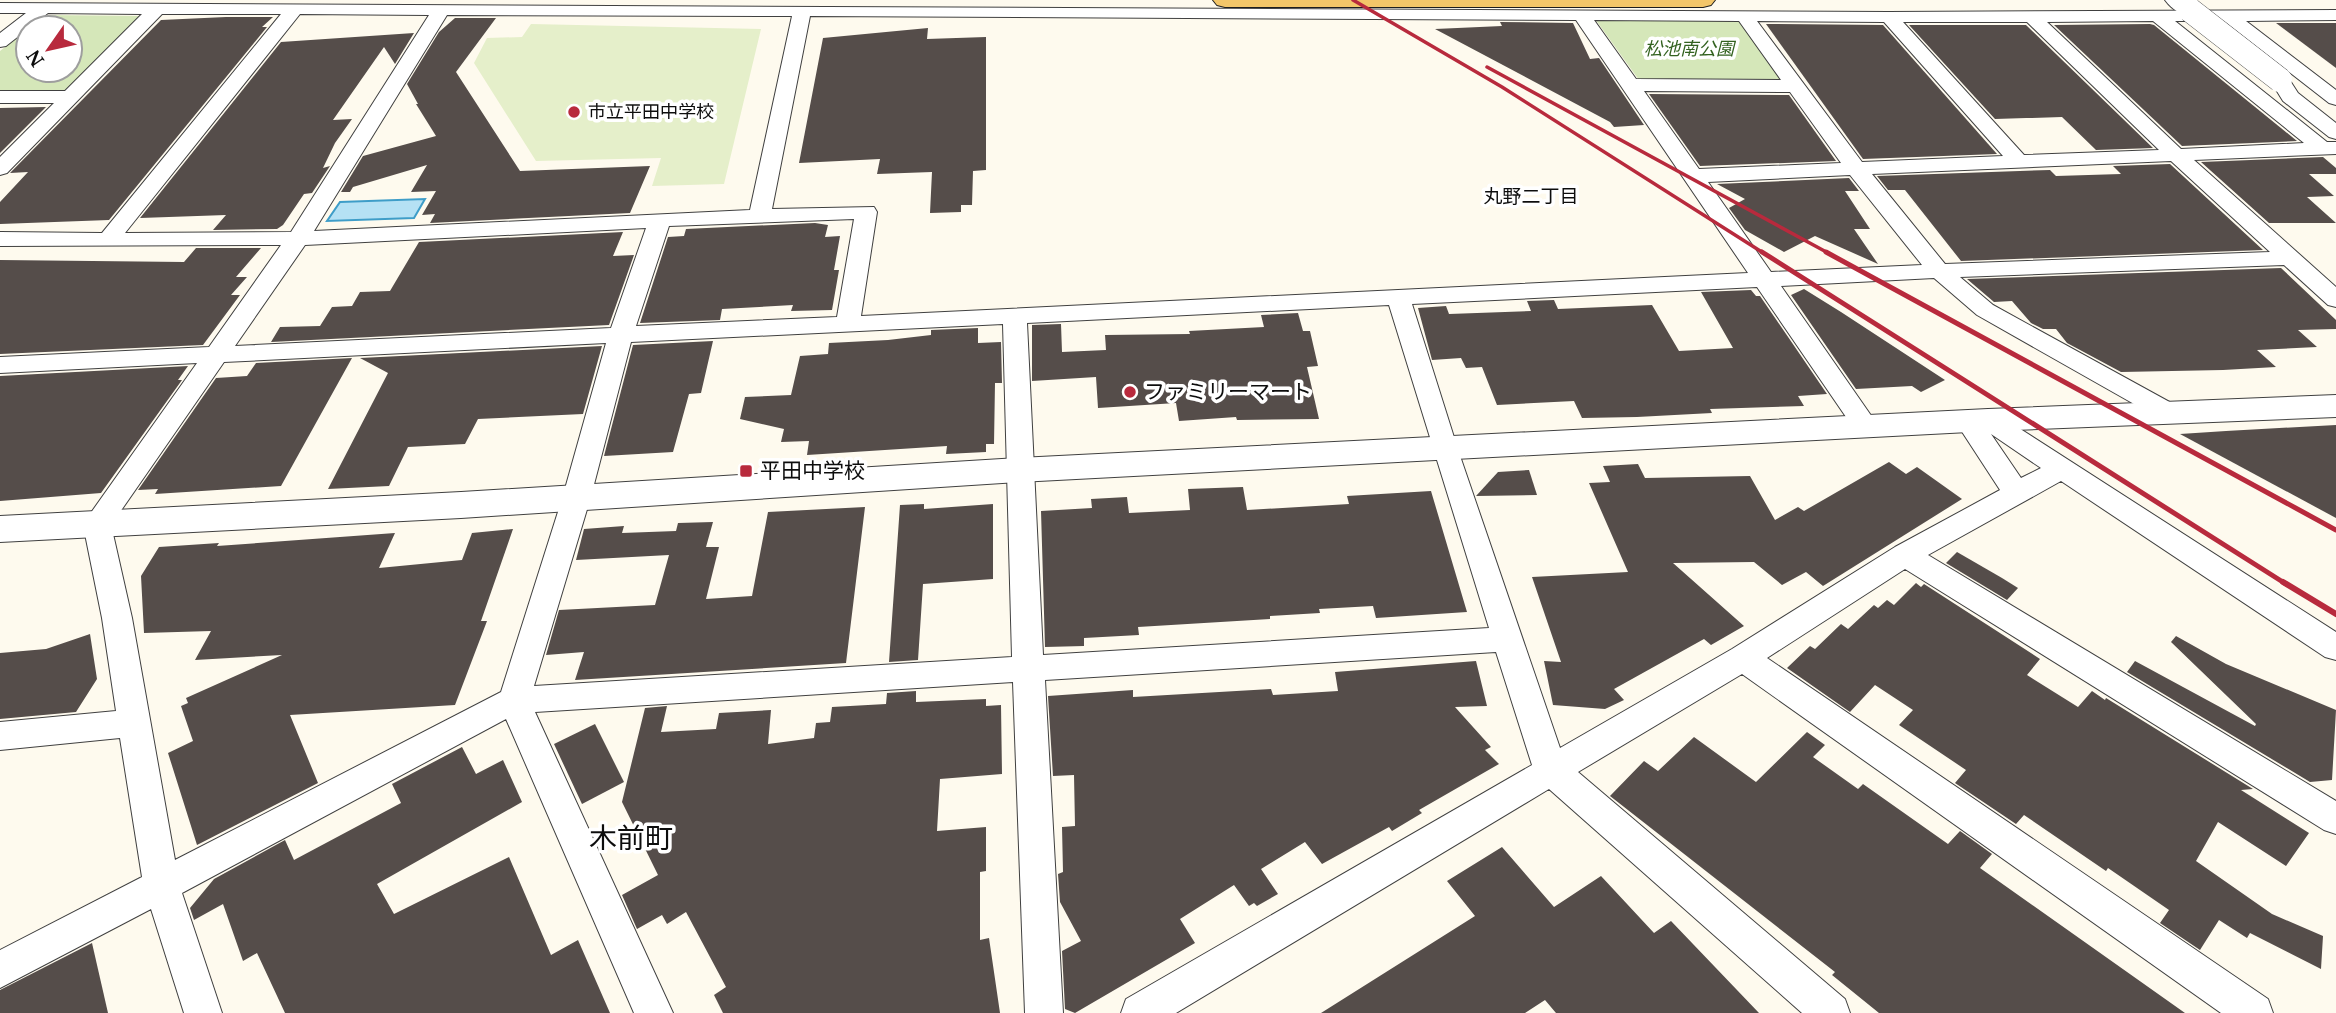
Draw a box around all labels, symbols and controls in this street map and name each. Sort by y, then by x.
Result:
north arrow [14,14,84,84]
park label: 松池南公園 [1644,36,1737,60]
text: N [20,45,50,72]
place label: 市立平田中学校 [588,99,714,123]
marker: 市立平田中学校 [566,104,582,120]
district label: 丸野二丁目 [1483,183,1579,209]
place label: ファミリーマート [1144,377,1312,405]
marker: ファミリーマート [1122,384,1138,400]
place label: 平田中学校 [760,456,865,484]
marker: 平田中学校 [738,463,754,479]
district label: 木前町 [589,818,673,856]

